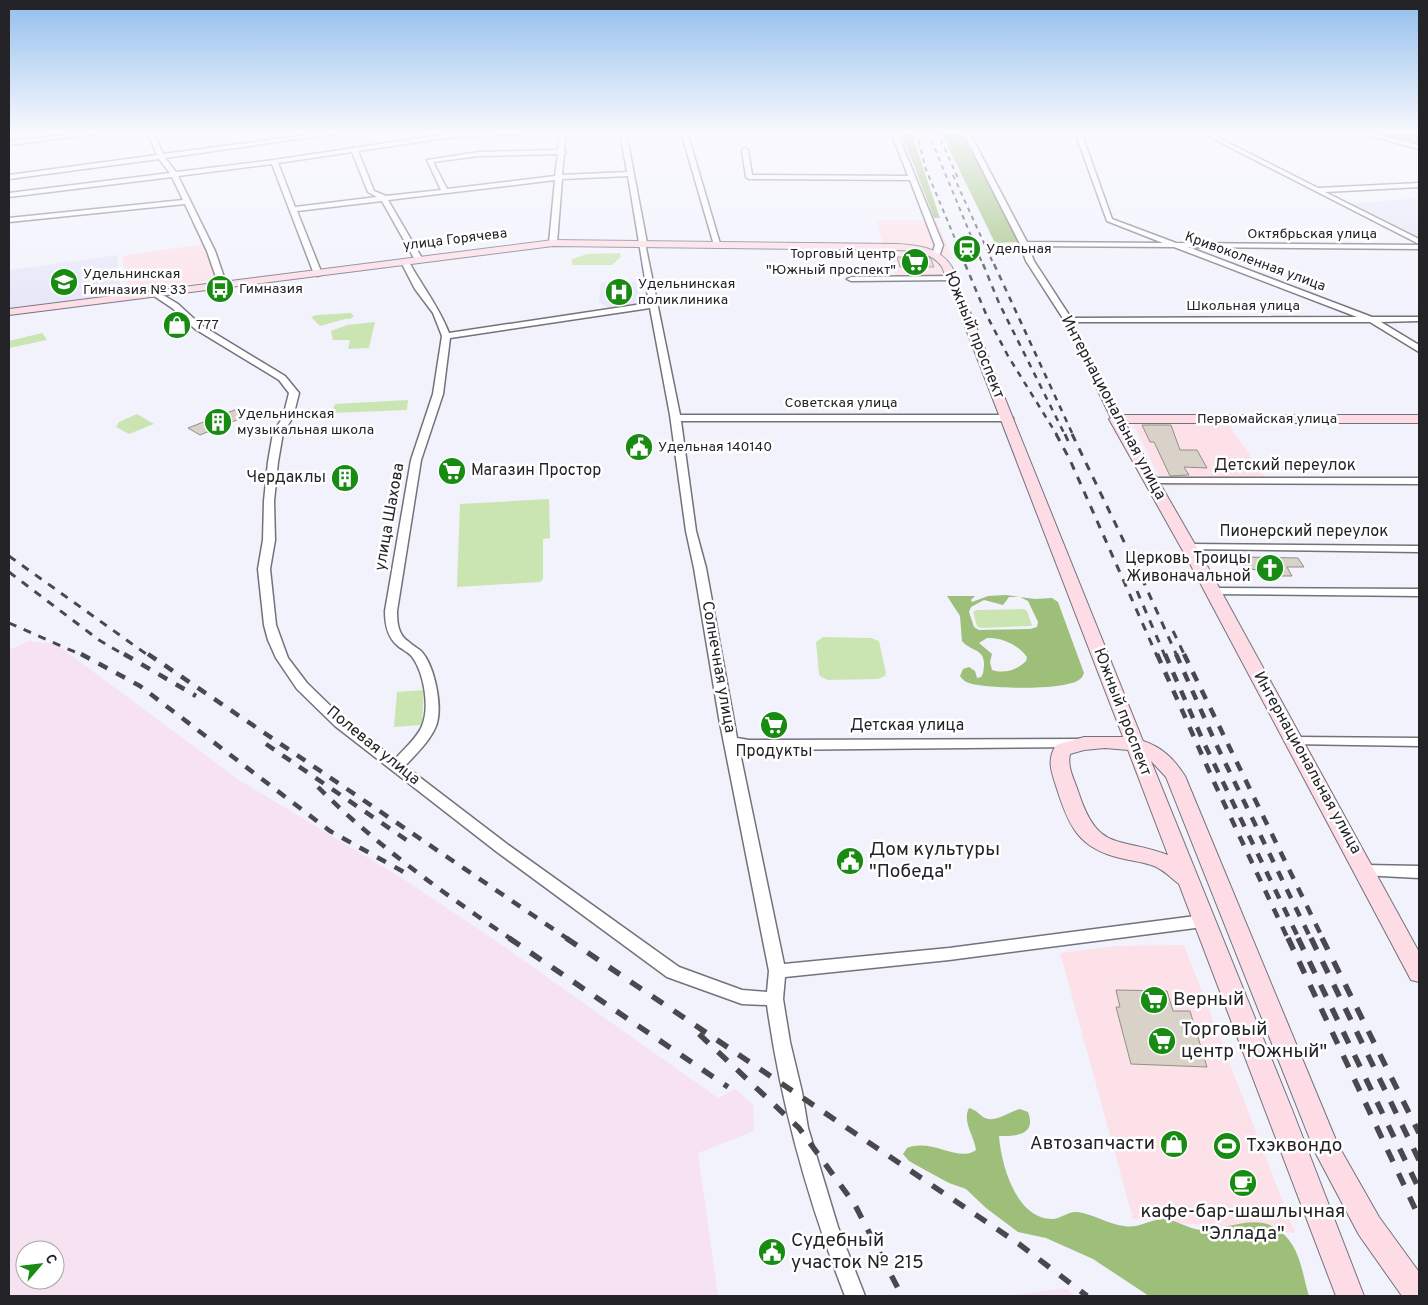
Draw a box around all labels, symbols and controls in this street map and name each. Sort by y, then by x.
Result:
street label: улица Горячева [402,225,508,255]
street label: Октябрьская улица [1247,226,1377,243]
street label: Кривоколенная улица [1182,229,1328,295]
station icon: Удельная [952,234,982,264]
place label: Удельная [986,241,1052,258]
place label: Торговый центр "Южный проспект" [766,246,896,279]
supermarket icon: Торговый центр "Южный проспект" [900,247,930,277]
place label: Удельнинская Гимназия № 33 [83,266,187,299]
school or university icon: Удельнинская Гимназия № 33 [49,267,79,297]
street label: Южный проспект [939,268,1009,402]
bus stop icon: Гимназия [205,274,235,304]
place label: Удельнинская поликлиника [638,276,735,309]
hospital icon: Удельнинская поликлиника [604,277,634,307]
place label: Гимназия [239,281,303,298]
street label: Школьная улица [1186,298,1300,315]
shop icon: 777 [162,310,192,340]
street label: Интернациональная улица [1056,312,1170,504]
place label: 777 [196,317,219,334]
street label: Советская улица [785,395,897,412]
place label: Удельнинская музыкальная школа [237,406,374,439]
building icon: Удельнинская музыкальная школа [203,407,233,437]
street label: Первомайская улица [1197,411,1337,428]
public building icon: Удельная 140140 [624,432,654,462]
place label: Удельная 140140 [658,439,772,456]
supermarket icon: Магазин Простор [437,456,467,486]
street label: Детский переулок [1214,456,1356,476]
street label: улица Шахова [371,461,409,573]
place label: Магазин Простор [471,461,601,481]
building icon: Чердаклы [330,463,360,493]
place label: Чердаклы [246,468,326,488]
street label: Пионерский переулок [1220,522,1388,542]
place label: Церковь Троицы Живоначальной [1125,549,1251,587]
church icon: Церковь Троицы Живоначальной [1255,553,1285,583]
street label: Солнечная улица [697,599,739,735]
street label: Южный проспект [1088,645,1156,779]
street label: Интернациональная улица [1248,668,1366,858]
street label: Полевая улица [322,702,424,790]
supermarket icon: Продукты [759,710,789,740]
street label: Детская улица [850,716,964,736]
place label: Продукты [735,742,813,762]
place label: Дом культуры "Победа" [869,838,1000,884]
public building icon: Дом культуры "Победа" [835,846,865,876]
supermarket icon: Верный [1139,985,1169,1015]
place label: Верный [1173,988,1244,1012]
place label: Торговый центр "Южный" [1181,1018,1327,1064]
supermarket icon: Торговый центр "Южный" [1147,1026,1177,1056]
shop icon: Автозапчасти [1159,1129,1189,1159]
sports icon: Тхэквондо [1212,1131,1242,1161]
place label: Автозапчасти [1030,1132,1155,1156]
place label: Тхэквондо [1246,1134,1342,1158]
cafe icon: кафе-бар-шашлычная "Эллада" [1228,1168,1258,1198]
place label: кафе-бар-шашлычная "Эллада" [1141,1200,1345,1246]
place label: Судебный участок № 215 [791,1229,924,1275]
public building icon: Судебный участок № 215 [757,1237,787,1267]
north arrow [15,1240,65,1290]
text: С [41,1252,60,1268]

